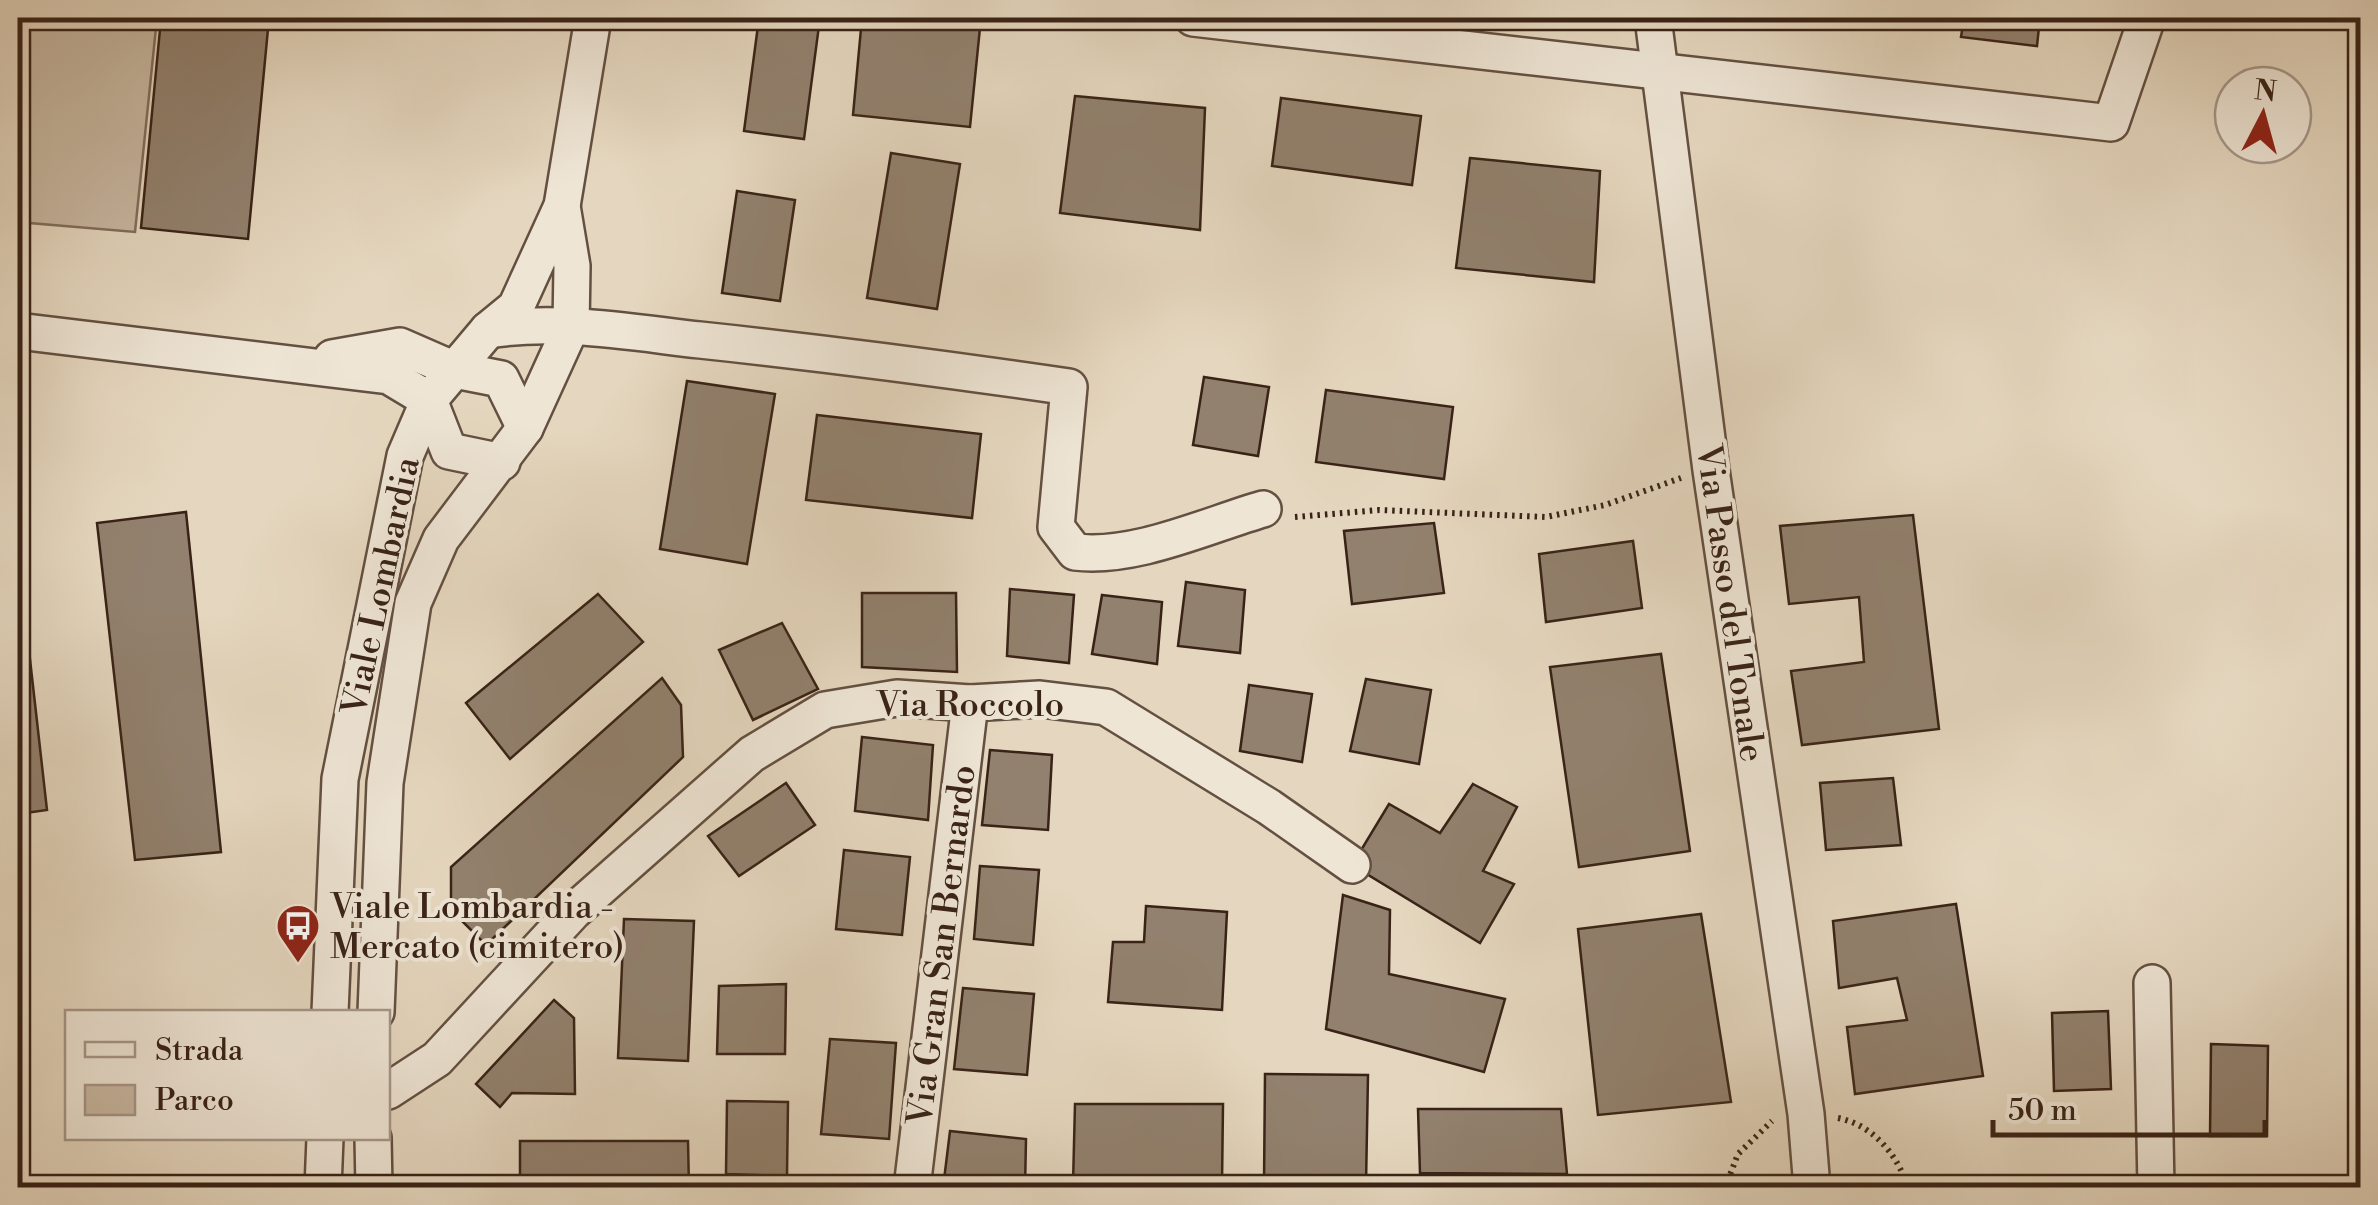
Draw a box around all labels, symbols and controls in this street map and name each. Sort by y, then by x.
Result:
north arrow [2213,65,2313,165]
text: N [2253,73,2278,110]
street label: Via Passo del Tonale [1686,441,1773,765]
street label: Viale Lombardia [333,453,430,720]
street label: Via Roccolo [875,684,1064,727]
street label: Via Gran San Bernardo [899,762,986,1129]
place label: Viale Lombardia - Mercato (cimitero) [329,886,624,969]
bus stop icon: Viale Lombardia - Mercato (cimitero) [275,903,321,964]
legend [65,1010,390,1140]
text: Strada [155,1032,244,1070]
scale bar [1993,1075,2266,1137]
text: Parco [155,1082,234,1120]
text: 50 m [2008,1092,2077,1130]

